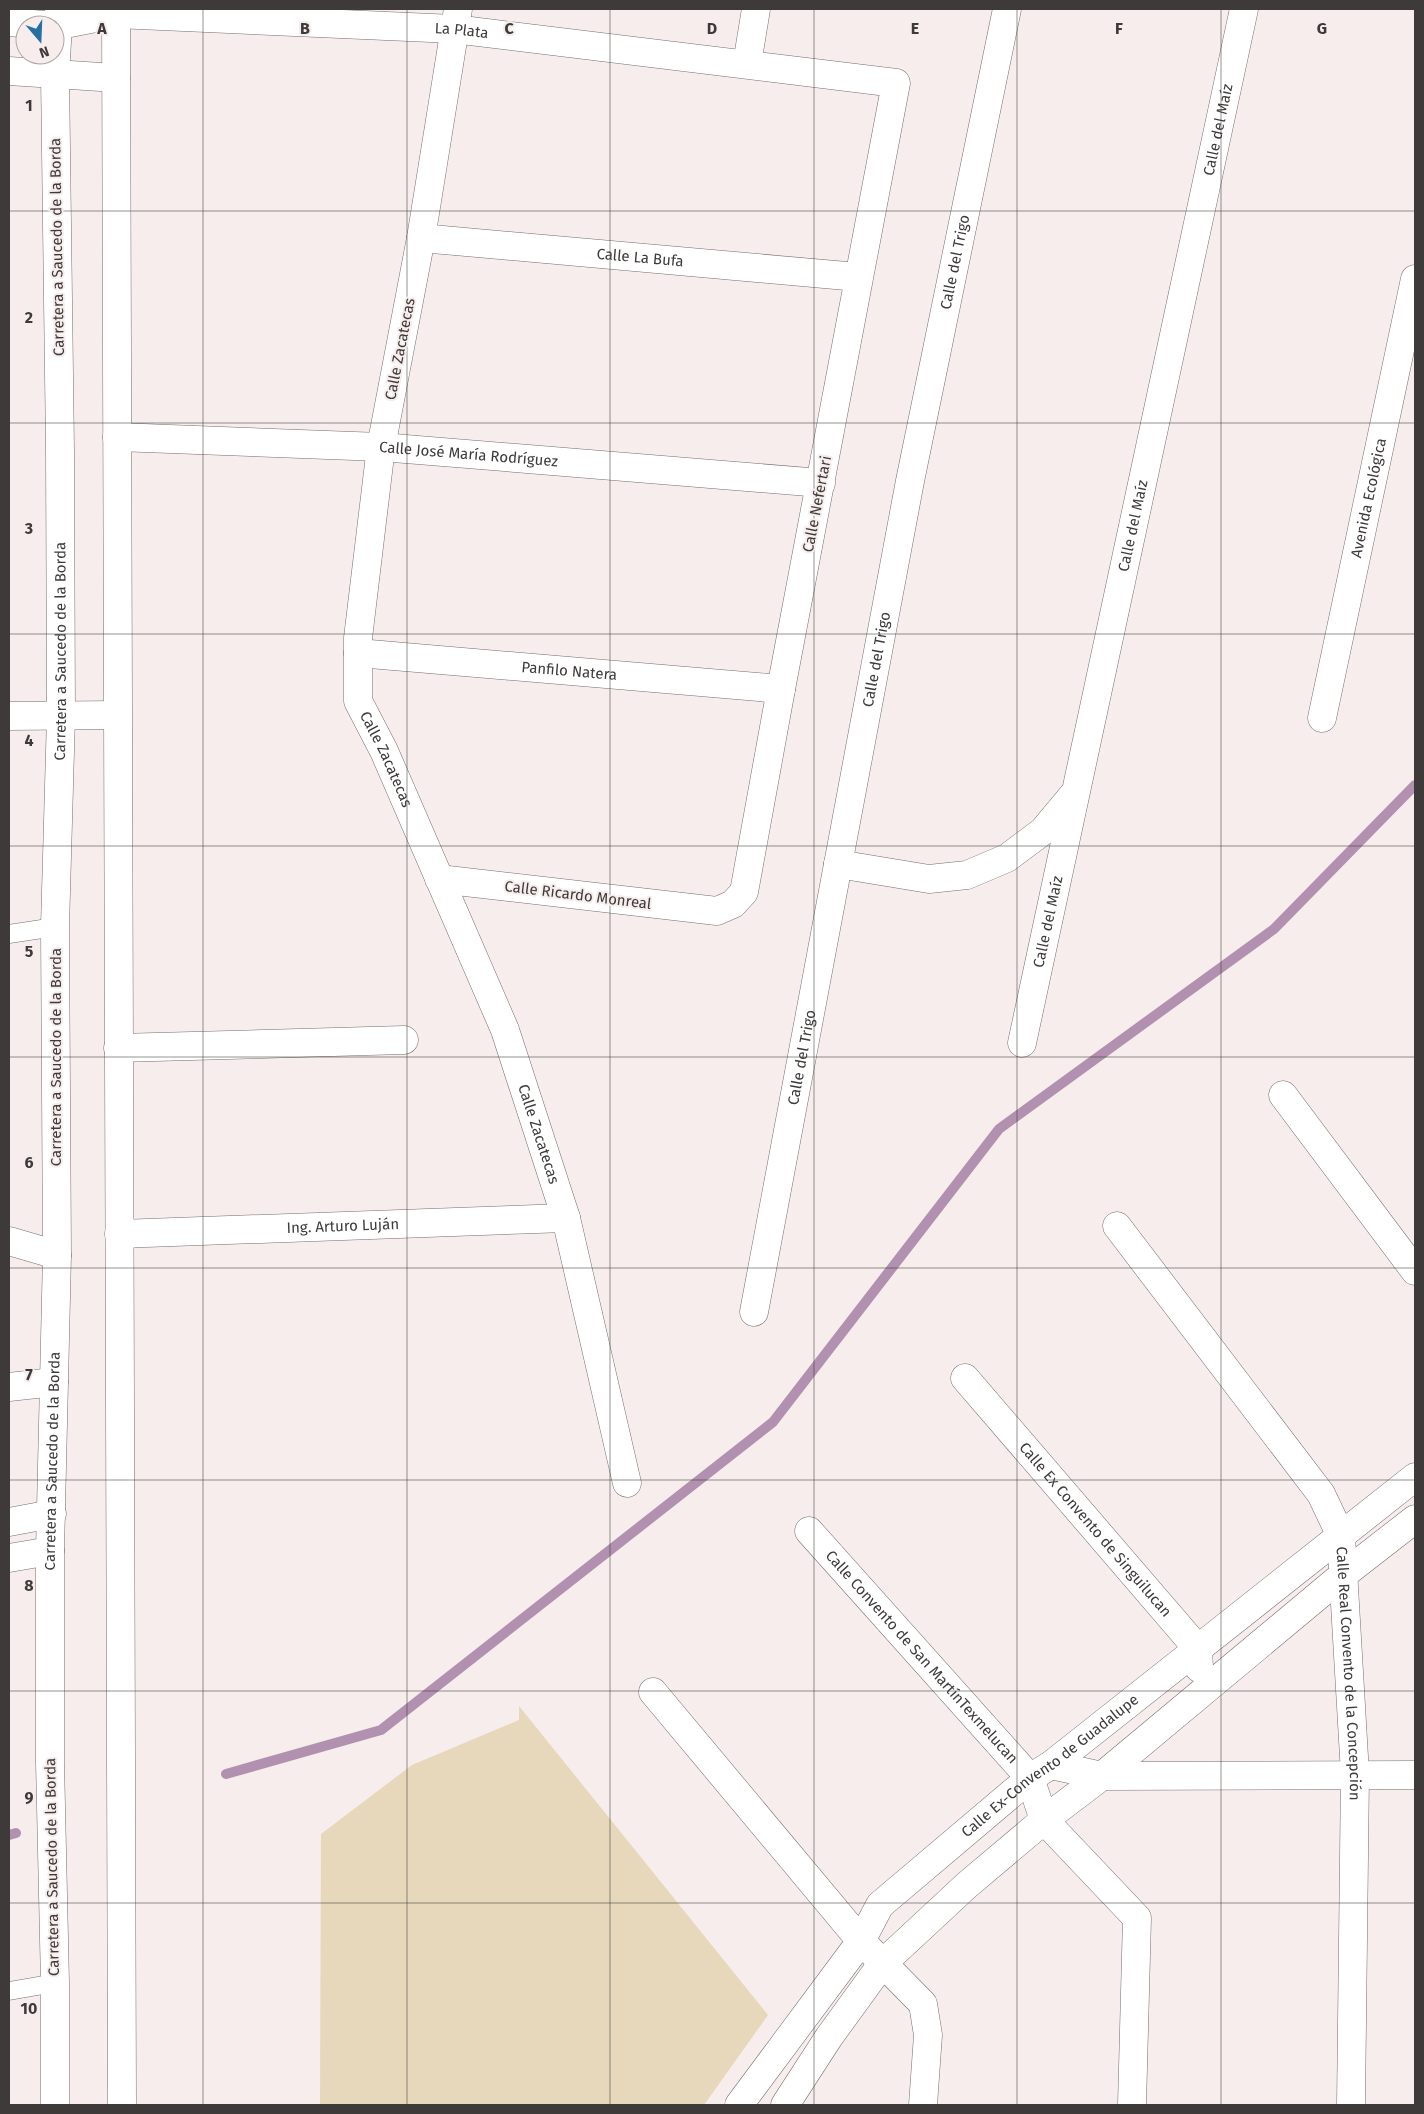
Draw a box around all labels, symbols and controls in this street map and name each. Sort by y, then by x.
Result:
north arrow [15,15,65,65]
text: A [96,19,107,38]
text: B [300,19,310,38]
street label: La Plata [434,19,490,42]
text: C [504,19,514,38]
text: D [707,19,717,38]
text: E [911,19,919,38]
text: F [1115,19,1123,38]
text: G [1317,19,1327,38]
text: N [37,42,51,61]
street label: Calle del Maíz [1199,82,1237,177]
text: 1 [25,96,33,115]
street label: Carretera a Saucedo de la Borda [46,138,68,356]
street label: Calle del Trigo [936,213,974,311]
street label: Calle La Bufa [596,245,684,270]
street label: Calle Zacatecas [381,296,419,402]
text: 2 [25,308,33,327]
street label: Avenida Ecológica [1347,436,1390,559]
street label: Calle José María Rodríguez [378,438,559,470]
street label: Calle Nefertari [799,454,835,554]
street label: Calle del Maíz [1114,478,1152,573]
text: 3 [24,519,33,538]
street label: Carretera a Saucedo de la Borda [51,542,70,761]
street label: Calle del Trigo [859,610,894,708]
street label: Panfilo Natera [521,658,618,684]
street label: Calle Zacatecas [356,708,416,810]
text: 4 [24,731,34,750]
street label: Calle del Maíz [1029,874,1067,969]
street label: Calle Ricardo Monreal [504,877,653,913]
text: 5 [25,942,34,961]
street label: Carretera a Saucedo de la Borda [47,948,65,1166]
street label: Calle del Trigo [784,1008,820,1106]
street label: Calle Zacatecas [514,1082,563,1186]
text: 6 [24,1153,34,1172]
street label: Ing. Arturo Luján [286,1215,399,1237]
street label: Carretera a Saucedo de la Borda [41,1352,64,1570]
text: 7 [25,1365,33,1384]
street label: Calle Ex Convento de Singuilucan [1015,1439,1175,1621]
street label: Calle Real Convento de la Concepción [1333,1546,1364,1801]
street label: Calle Convento de San MartínTexmelucan [822,1547,1022,1767]
text: 8 [24,1576,34,1595]
street label: Calle Ex-Convento de Guadalupe [958,1690,1142,1841]
street label: Carretera a Saucedo de la Borda [41,1758,63,1976]
text: 9 [25,1788,34,1807]
text: 10 [21,1999,37,2018]

